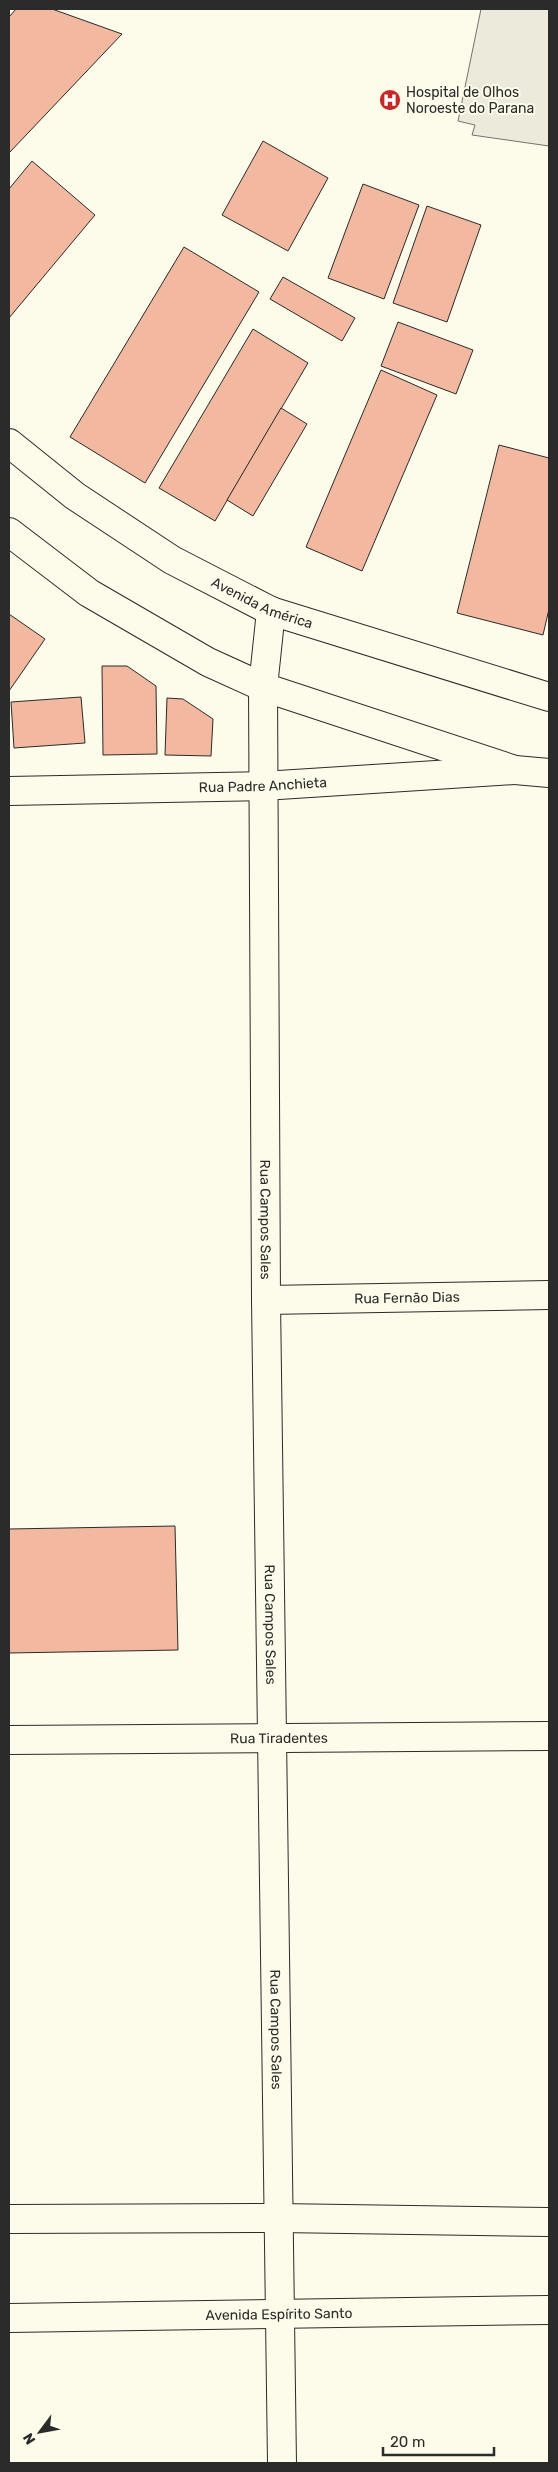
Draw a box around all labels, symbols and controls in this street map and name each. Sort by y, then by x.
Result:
place label: Hospital de Olhos Noroeste do Parana [406,84,534,117]
hospital icon: Hospital de Olhos Noroeste do Parana [378,88,402,112]
street label: Avenida América [208,574,315,632]
street label: Rua Padre Anchieta [199,774,328,796]
street label: Rua Campos Sales [256,1159,274,1280]
street label: Rua Fernão Dias [354,1289,460,1307]
street label: Rua Campos Sales [261,1564,279,1685]
street label: Rua Tiradentes [230,1730,328,1747]
street label: Rua Campos Sales [266,1969,285,2090]
street label: Avenida Espírito Santo [205,2305,353,2324]
north arrow [15,2407,65,2457]
scale bar [383,2424,494,2456]
text: N [20,2430,39,2447]
text: 20 m [390,2433,425,2451]

